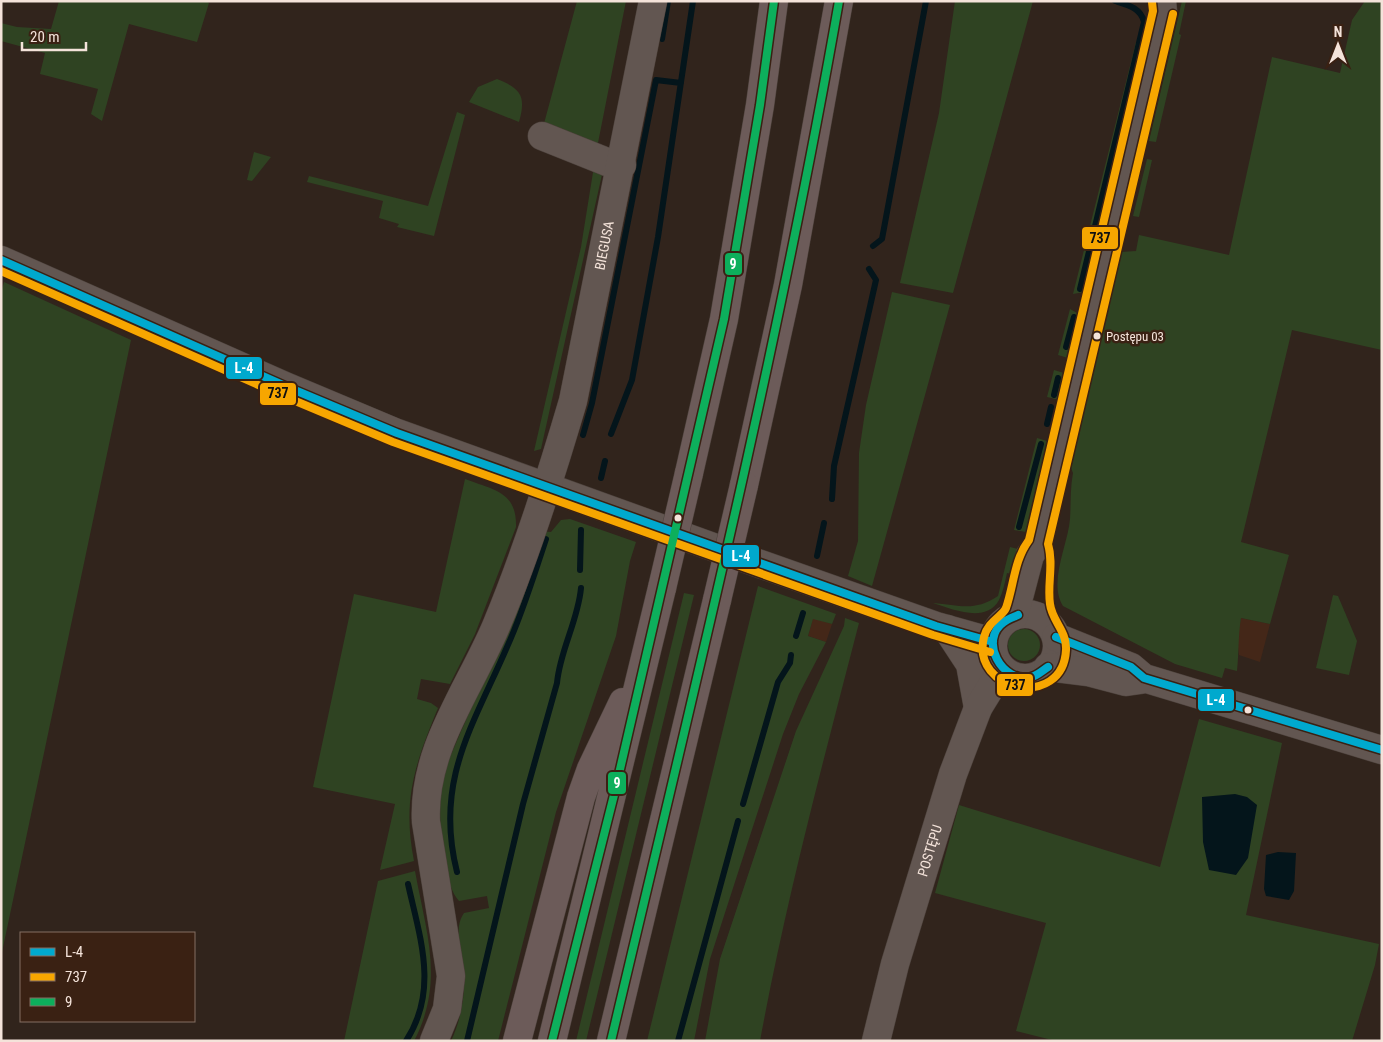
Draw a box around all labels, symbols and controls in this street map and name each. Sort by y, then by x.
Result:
scale bar [22,20,86,52]
north arrow [1313,20,1363,70]
text: N [1334,24,1342,40]
text: 20 m [30,28,60,46]
street label: BIEGUSA [591,219,617,271]
line badge: 737 [1081,226,1119,250]
text: 737 [1089,230,1111,246]
line badge: 9 [724,252,743,276]
text: 9 [729,256,737,272]
place label: Postępu 03 [1106,329,1164,344]
marker: Postępu 03 [1092,331,1102,341]
line badge: L-4 [225,356,263,380]
text: L-4 [235,360,253,376]
line badge: 737 [259,382,297,406]
text: 737 [267,385,289,401]
unlabelled marker [673,513,683,523]
line badge: L-4 [722,544,760,568]
text: L-4 [732,548,750,564]
line badge: 737 [996,673,1034,697]
text: 737 [1004,677,1026,693]
line badge: L-4 [1197,688,1235,712]
text: L-4 [1207,692,1225,708]
unlabelled marker [1243,705,1253,715]
line badge: 9 [607,771,627,795]
text: 9 [613,775,621,791]
street label: POSTĘPU [914,823,945,878]
legend [20,932,195,1022]
text: L-4 [65,943,83,961]
text: 737 [65,968,87,986]
text: 9 [65,993,72,1011]

